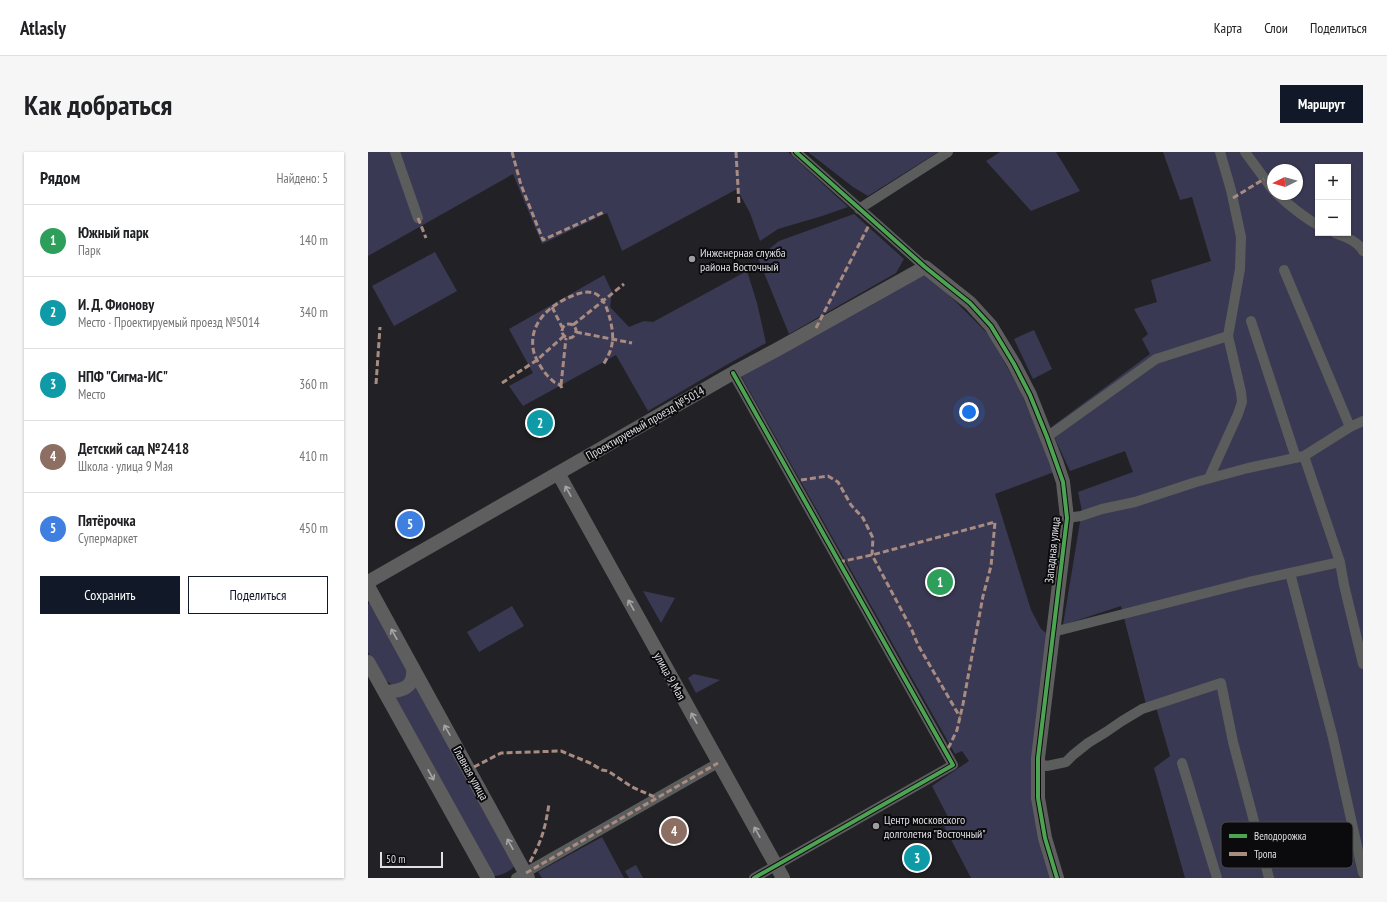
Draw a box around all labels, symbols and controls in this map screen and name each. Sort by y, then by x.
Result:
text: Atlasly [20,16,66,40]
text: Карта [1214,19,1242,37]
text: Слои [1264,19,1288,37]
text: Поделиться [1310,19,1367,37]
button: Маршрут [1280,85,1363,123]
text: Как добраться [24,86,172,123]
north arrow [1267,164,1303,200]
map controls [1315,164,1351,236]
button: + [1315,164,1351,200]
text: Рядом [40,167,80,189]
text: Найдено: 5 [277,170,328,187]
button: − [1315,200,1351,236]
text: Южный парк [78,223,149,242]
text: 1 [50,232,56,249]
text: 140 m [299,232,328,249]
text: Парк [78,242,101,259]
place label: Инженерная служба района Восточный [700,245,786,274]
marker: Инженерная служба района Восточный [687,254,697,264]
text: И. Д. Фионову [78,295,154,314]
text: 2 [50,304,56,321]
text: 340 m [299,304,328,321]
text: Место · Проектируемый проезд №5014 [78,314,260,331]
text: НПФ "Сигма-ИС" [78,367,168,386]
text: 3 [50,376,56,393]
text: 360 m [299,376,328,393]
street label: Проектируемый проезд №5014 [583,383,708,463]
text: Место [78,386,106,403]
your location [959,402,979,422]
pin: 2 [527,408,553,438]
text: Детский сад №2418 [78,439,189,458]
text: 4 [50,448,56,465]
text: 410 m [299,448,328,465]
text: Школа · улица 9 Мая [78,458,173,475]
one-way arrow [563,485,571,497]
pin: 5 [397,509,423,539]
text: Пятёрочка [78,511,136,530]
street label: Западная улица [1041,516,1063,584]
text: 5 [50,520,56,537]
text: 450 m [299,520,328,537]
text: Супермаркет [78,530,137,547]
pin: 1 [927,567,953,597]
button: Сохранить [40,576,180,614]
button: Поделиться [188,576,328,614]
one-way arrow [626,599,634,611]
one-way arrow [390,628,398,640]
street label: улица 9 Мая [651,650,689,703]
one-way arrow [689,713,697,725]
one-way arrow [443,724,451,736]
street label: Главная улица [450,743,492,803]
one-way arrow [428,769,435,781]
place label: Центр московского долголетия "Восточный" [884,812,986,841]
pin: 4 [661,816,687,846]
marker: Центр московского долголетия "Восточный" [871,821,881,831]
legend [1221,822,1353,868]
one-way arrow [752,826,760,838]
text: Велодорожка [1254,829,1306,843]
one-way arrow [505,838,513,850]
pin: 3 [904,843,930,873]
text: Тропа [1254,847,1277,861]
scale bar [380,850,443,869]
text: 50 m [386,852,405,866]

